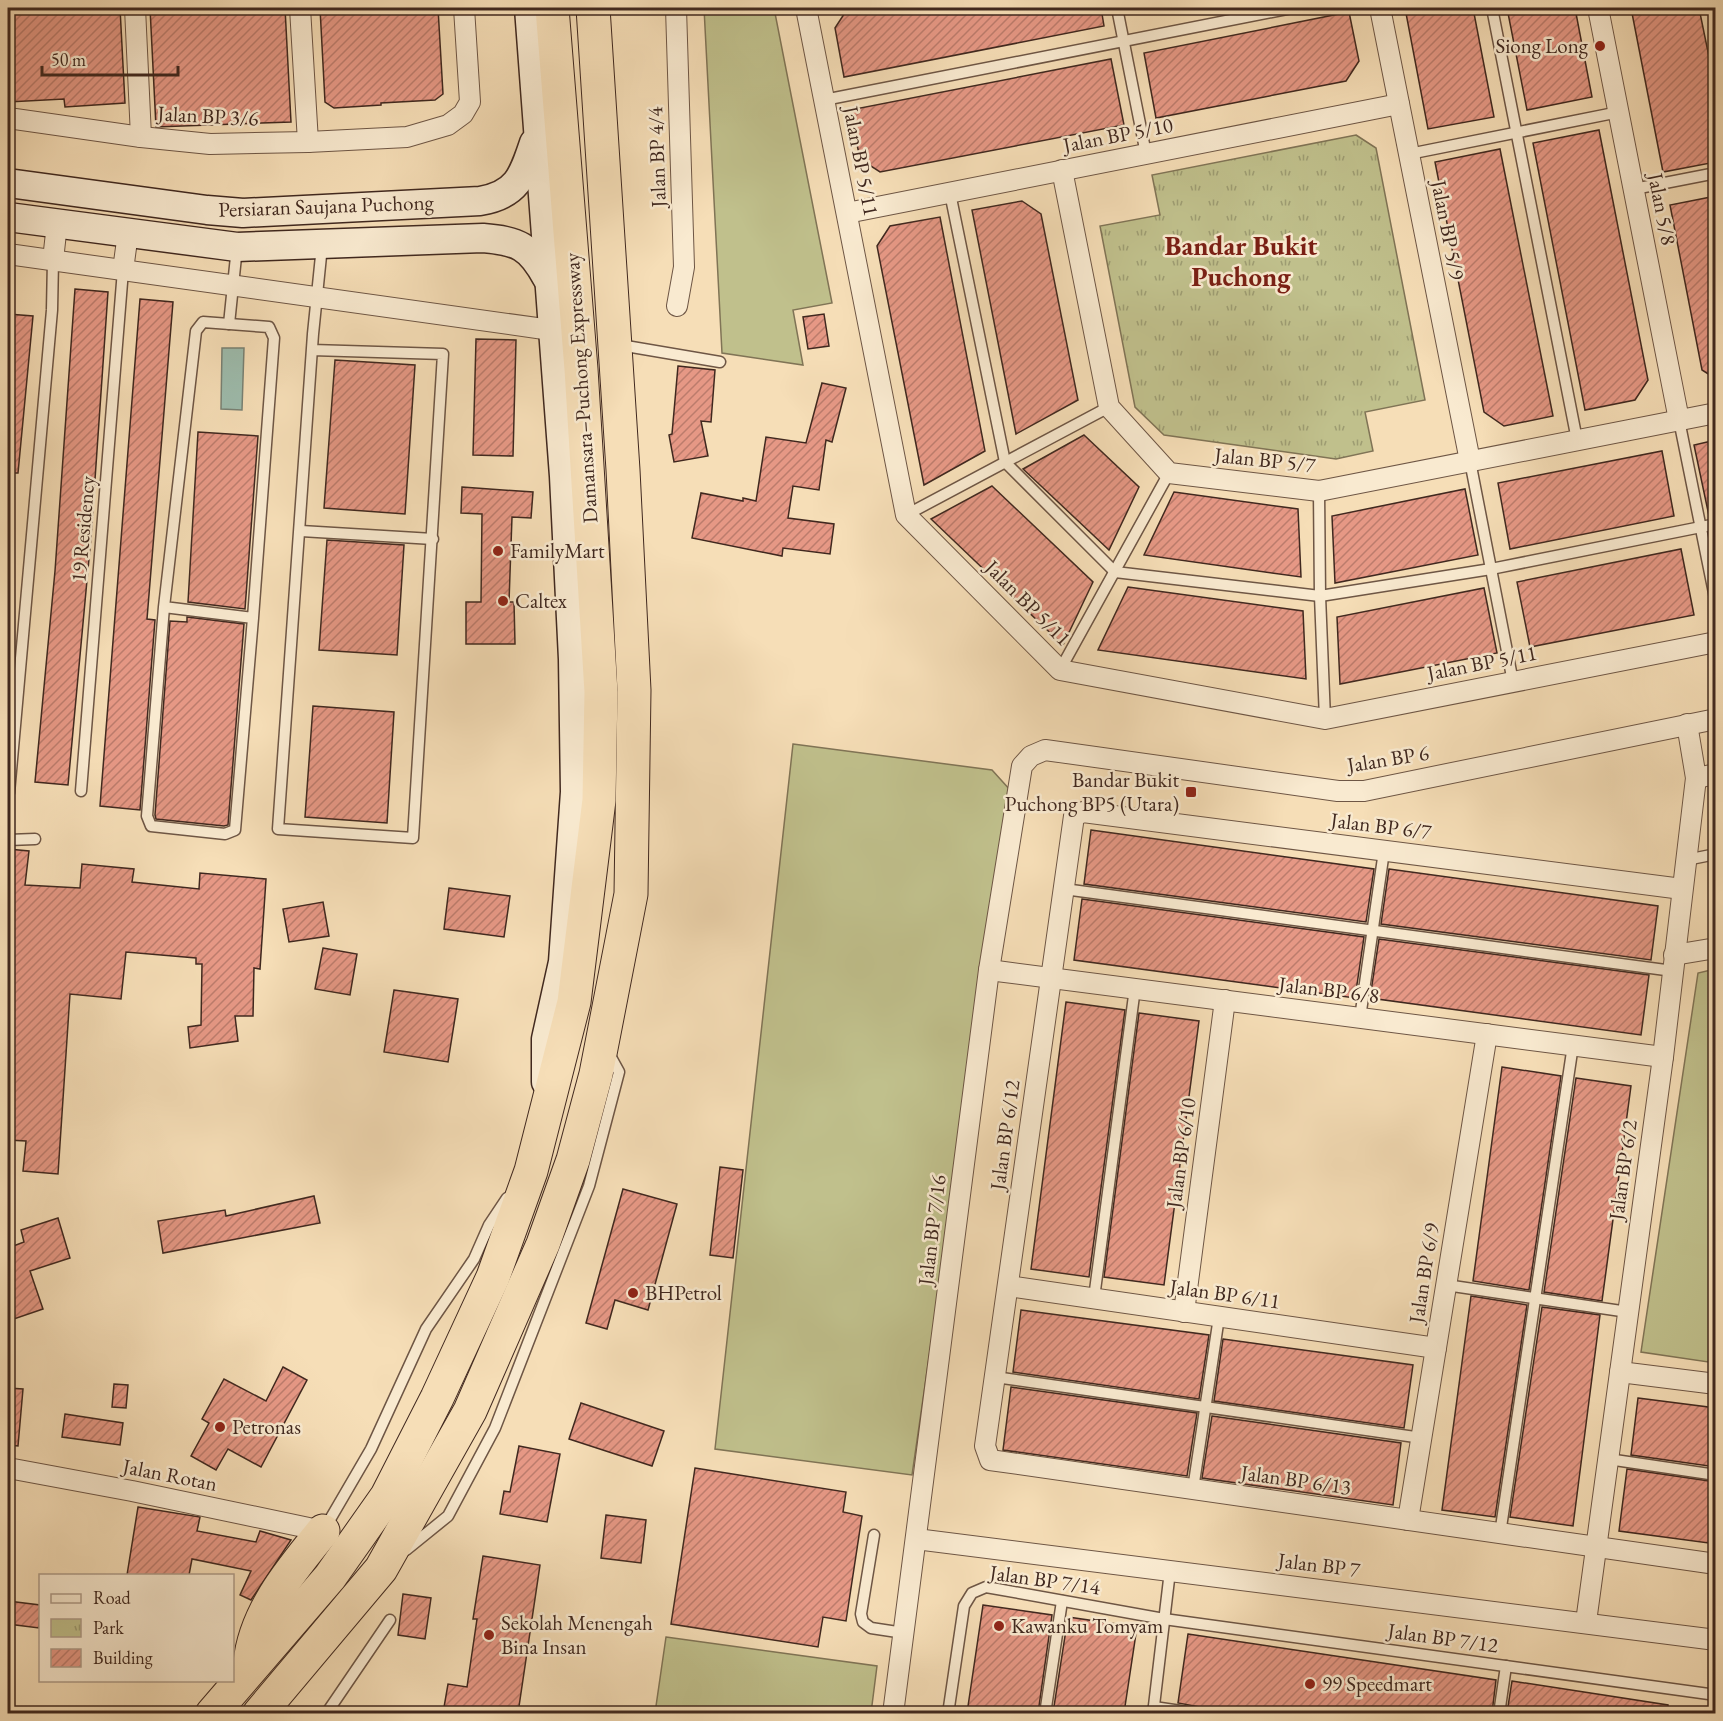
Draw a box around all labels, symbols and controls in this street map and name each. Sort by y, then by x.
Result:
place label: Siong Long [1495,32,1589,59]
scale bar [42,39,178,77]
marker: Siong Long [1593,39,1607,53]
text: 50 m [51,48,86,71]
street label: Jalan BP 3/6 [155,99,259,132]
street label: Jalan BP 5/11 [837,102,885,218]
street label: Jalan BP 4/4 [641,105,672,210]
street label: Jalan BP 5/10 [1059,111,1175,159]
street label: Jalan 5/8 [1642,169,1683,247]
street label: Jalan BP 5/9 [1425,176,1471,282]
street label: Persiaran Saujana Puchong [218,188,435,223]
district label: Bandar Bukit Puchong [1165,228,1317,294]
street label: Damansara–Puchong Expressway [558,251,603,524]
street label: Jalan BP 5/7 [1211,441,1318,478]
street label: 19 Residency [64,474,101,583]
place label: FamilyMart [510,537,605,564]
marker: FamilyMart [491,544,505,558]
street label: Jalan BP 5/11 [978,552,1077,651]
place label: Caltex [515,587,567,614]
marker: Caltex [496,594,510,608]
street label: Jalan BP 5/11 [1423,639,1539,687]
street label: Jalan BP 6 [1343,739,1431,779]
place label: Bandar Bukit Puchong BP5 (Utara) [1005,766,1179,817]
marker: Bandar Bukit Puchong BP5 (Utara) [1184,785,1198,799]
street label: Jalan BP 6/7 [1327,806,1434,845]
street label: Jalan BP 6/8 [1275,970,1381,1009]
street label: Jalan BP 6/12 [983,1078,1026,1194]
street label: Jalan BP 6/10 [1159,1096,1202,1212]
street label: Jalan BP 6/2 [1602,1118,1643,1224]
street label: Jalan BP 7/16 [911,1173,952,1289]
street label: Jalan BP 6/9 [1402,1221,1445,1327]
street label: Jalan BP 6/11 [1166,1272,1282,1315]
place label: BHPetrol [645,1279,722,1306]
marker: BHPetrol [626,1286,640,1300]
place label: Petronas [232,1413,301,1440]
marker: Petronas [213,1420,227,1434]
street label: Jalan Rotan [119,1452,220,1497]
street label: Jalan BP 6/13 [1237,1458,1353,1501]
street label: Jalan BP 7 [1275,1546,1363,1583]
street label: Jalan BP 7/14 [986,1558,1103,1601]
legend [39,1574,234,1682]
text: Road [93,1586,132,1609]
place label: Sekolah Menengah Bina Insan [501,1609,653,1660]
place label: Kawanku Tomyam [1011,1612,1163,1639]
text: Park [93,1616,124,1639]
street label: Jalan BP 7/12 [1384,1616,1500,1659]
marker: Kawanku Tomyam [992,1619,1006,1633]
marker: Sekolah Menengah Bina Insan [482,1628,496,1642]
text: Building [93,1646,153,1669]
place label: 99 Speedmart [1322,1670,1432,1697]
marker: 99 Speedmart [1303,1677,1317,1691]

